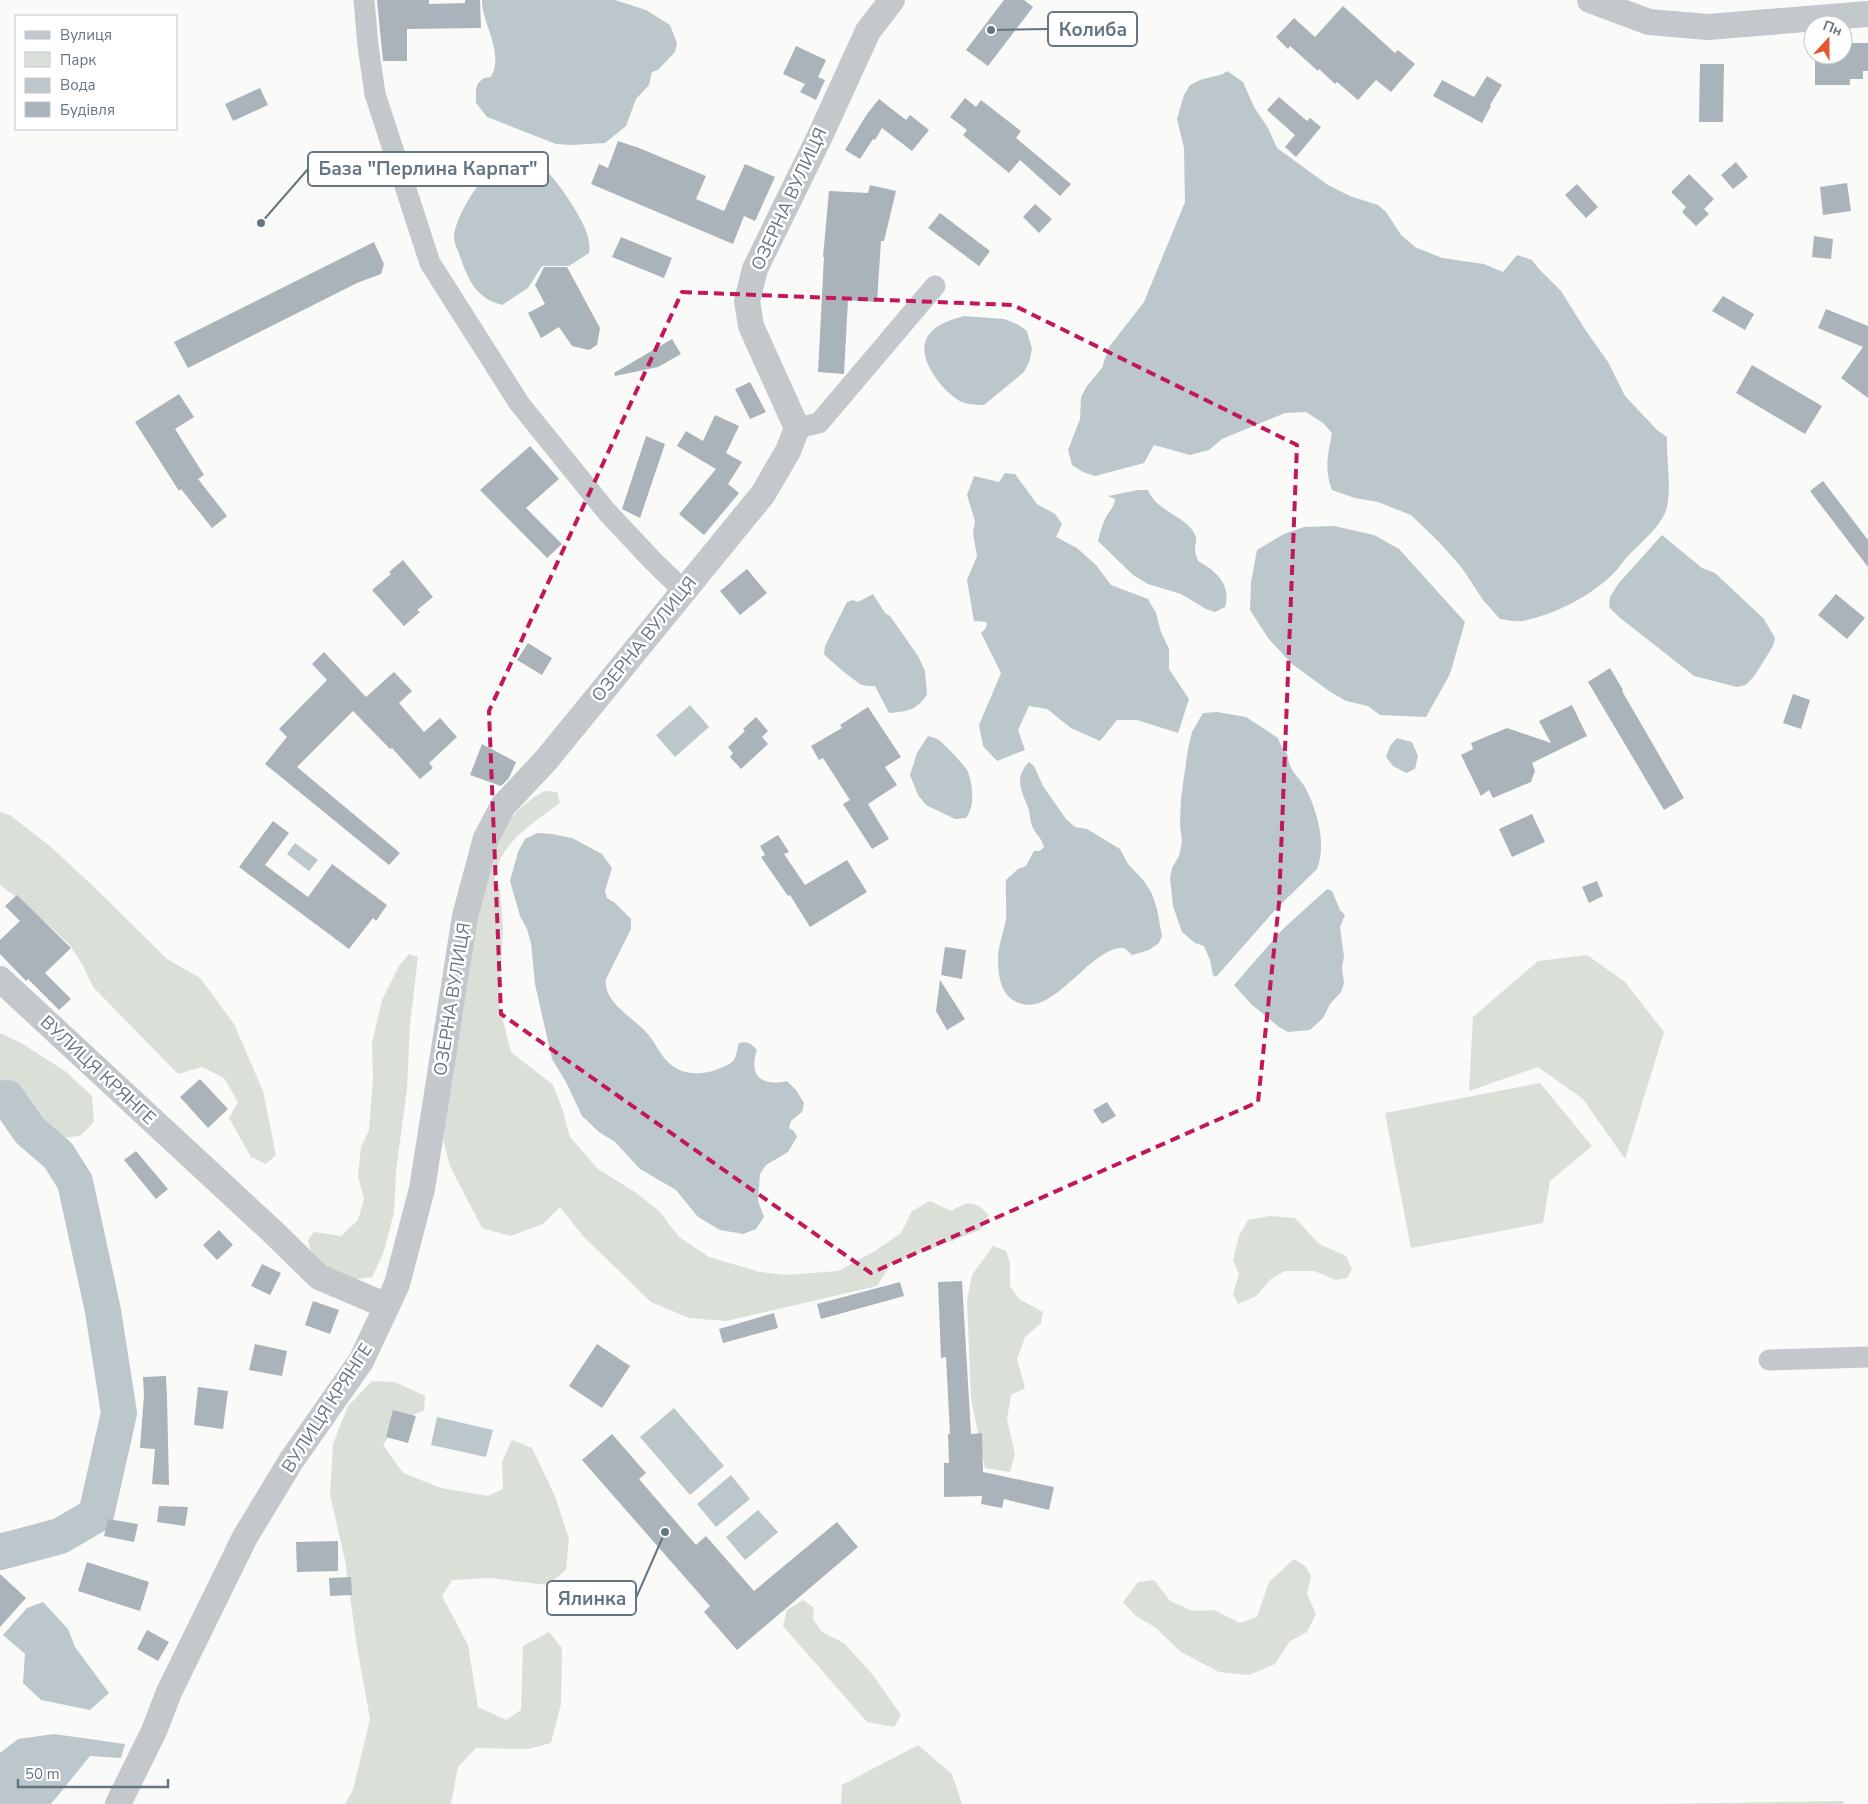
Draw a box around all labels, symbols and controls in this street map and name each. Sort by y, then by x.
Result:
callout: Колиба [1048,12,1137,46]
legend [15,15,178,130]
north arrow [1803,15,1853,65]
text: Пн [1820,16,1845,41]
text: Колиба [1059,17,1127,43]
text: Вулиця [60,25,112,45]
text: Парк [60,50,96,70]
text: Вода [60,75,96,95]
text: Будівля [60,100,115,120]
street label: ОЗЕРНА ВУЛИЦЯ [745,124,833,274]
callout: База "Перлина Карпат" [308,152,548,186]
text: База "Перлина Карпат" [318,156,538,182]
street label: ОЗЕРНА ВУЛИЦЯ [586,571,702,707]
street label: ОЗЕРНА ВУЛИЦЯ [428,921,476,1077]
street label: ВУЛИЦЯ КРЯНГЕ [35,1010,161,1130]
street label: ВУЛИЦЯ КРЯНГЕ [276,1339,378,1477]
callout: Ялинка [547,1581,636,1615]
text: Ялинка [558,1586,626,1612]
scale bar [18,1756,168,1788]
text: 50 m [25,1764,60,1784]

